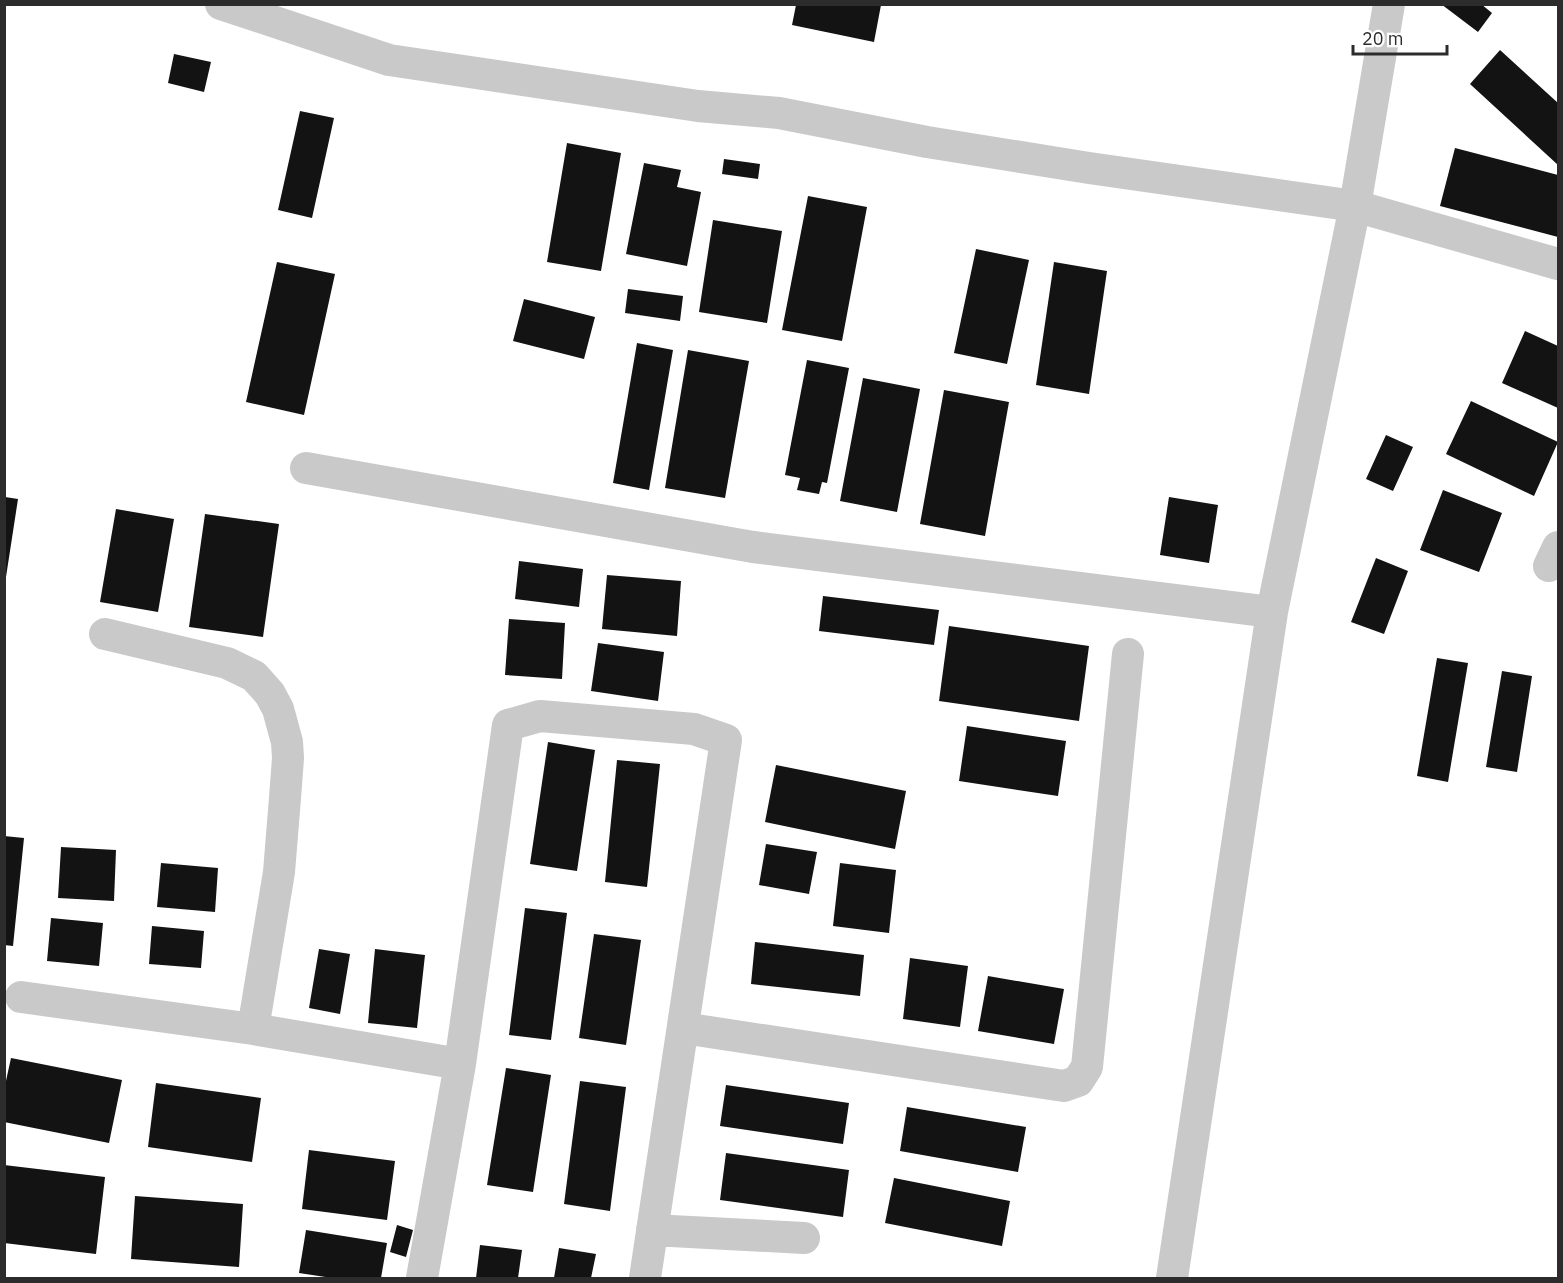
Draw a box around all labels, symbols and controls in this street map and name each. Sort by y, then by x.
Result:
scale bar [1353,18,1448,56]
text: 20 m [1362,27,1404,50]

